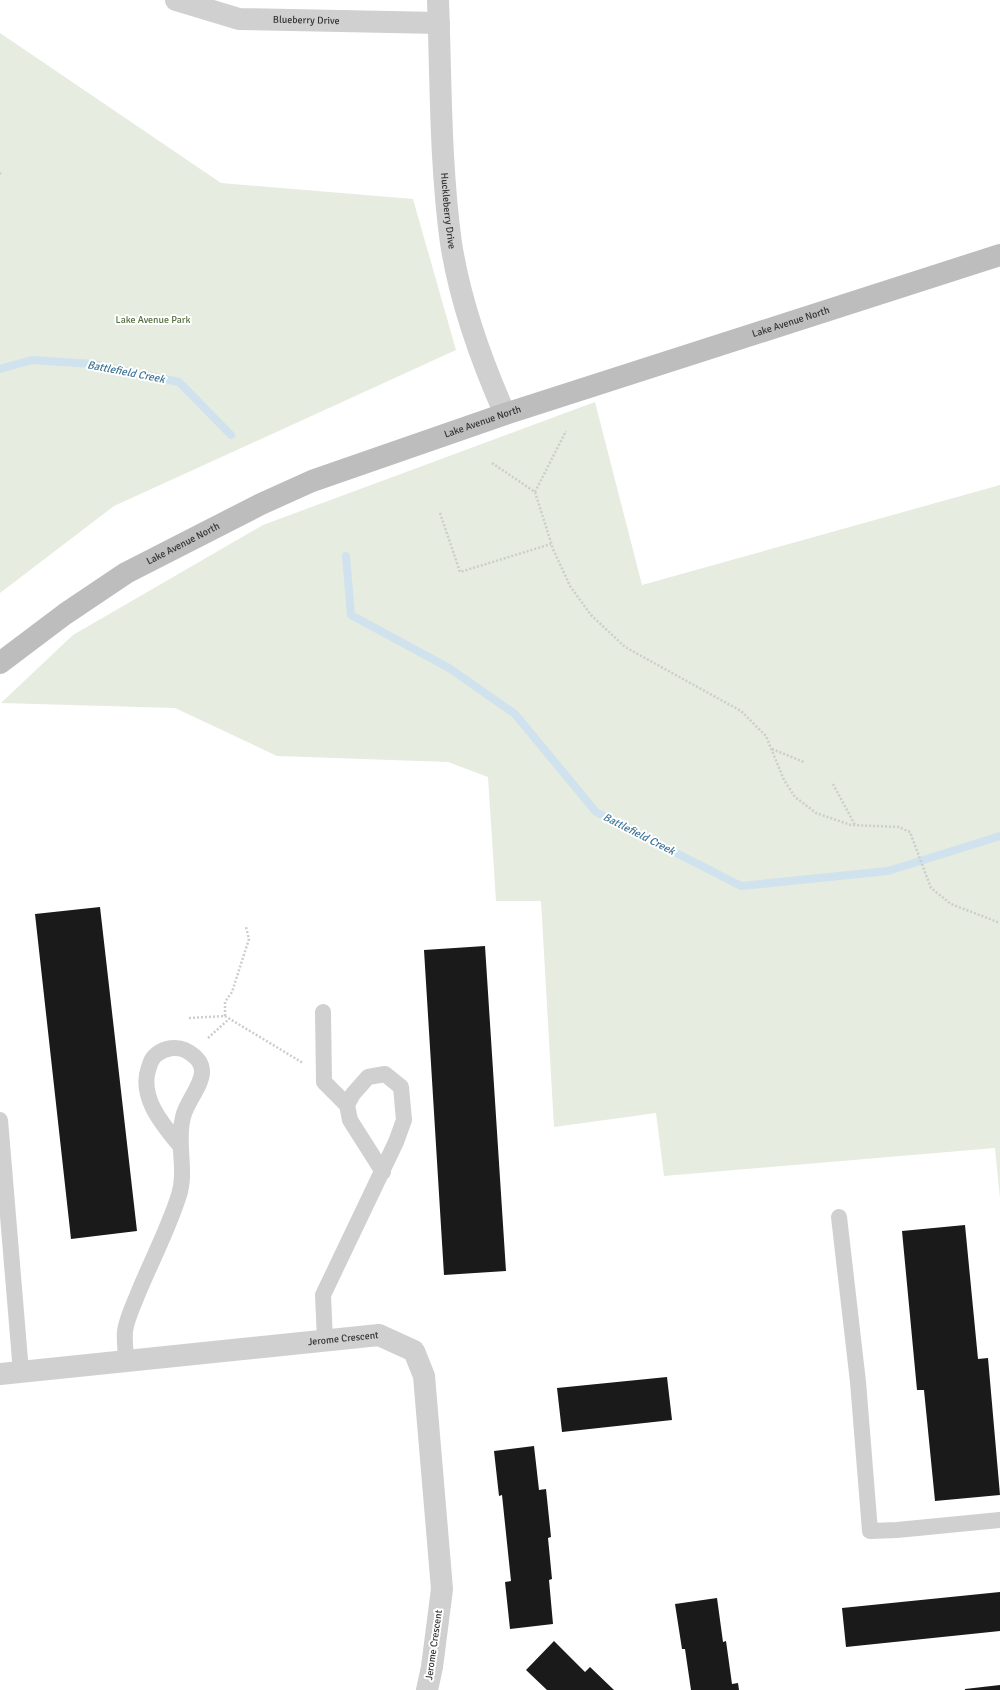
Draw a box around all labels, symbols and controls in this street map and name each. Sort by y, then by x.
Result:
street label: Blueberry Drive [273,14,340,27]
street label: Huckleberry Drive [438,172,458,250]
street label: Lake Avenue North [751,304,831,340]
park label: Lake Avenue Park [116,314,190,326]
water label: Battlefield Creek [86,358,167,386]
street label: Lake Avenue North [442,403,523,441]
street label: Lake Avenue North [144,520,222,568]
water label: Battlefield Creek [601,810,678,858]
street label: Jerome Crescent [307,1329,380,1348]
street label: Jerome Crescent [423,1609,445,1681]

